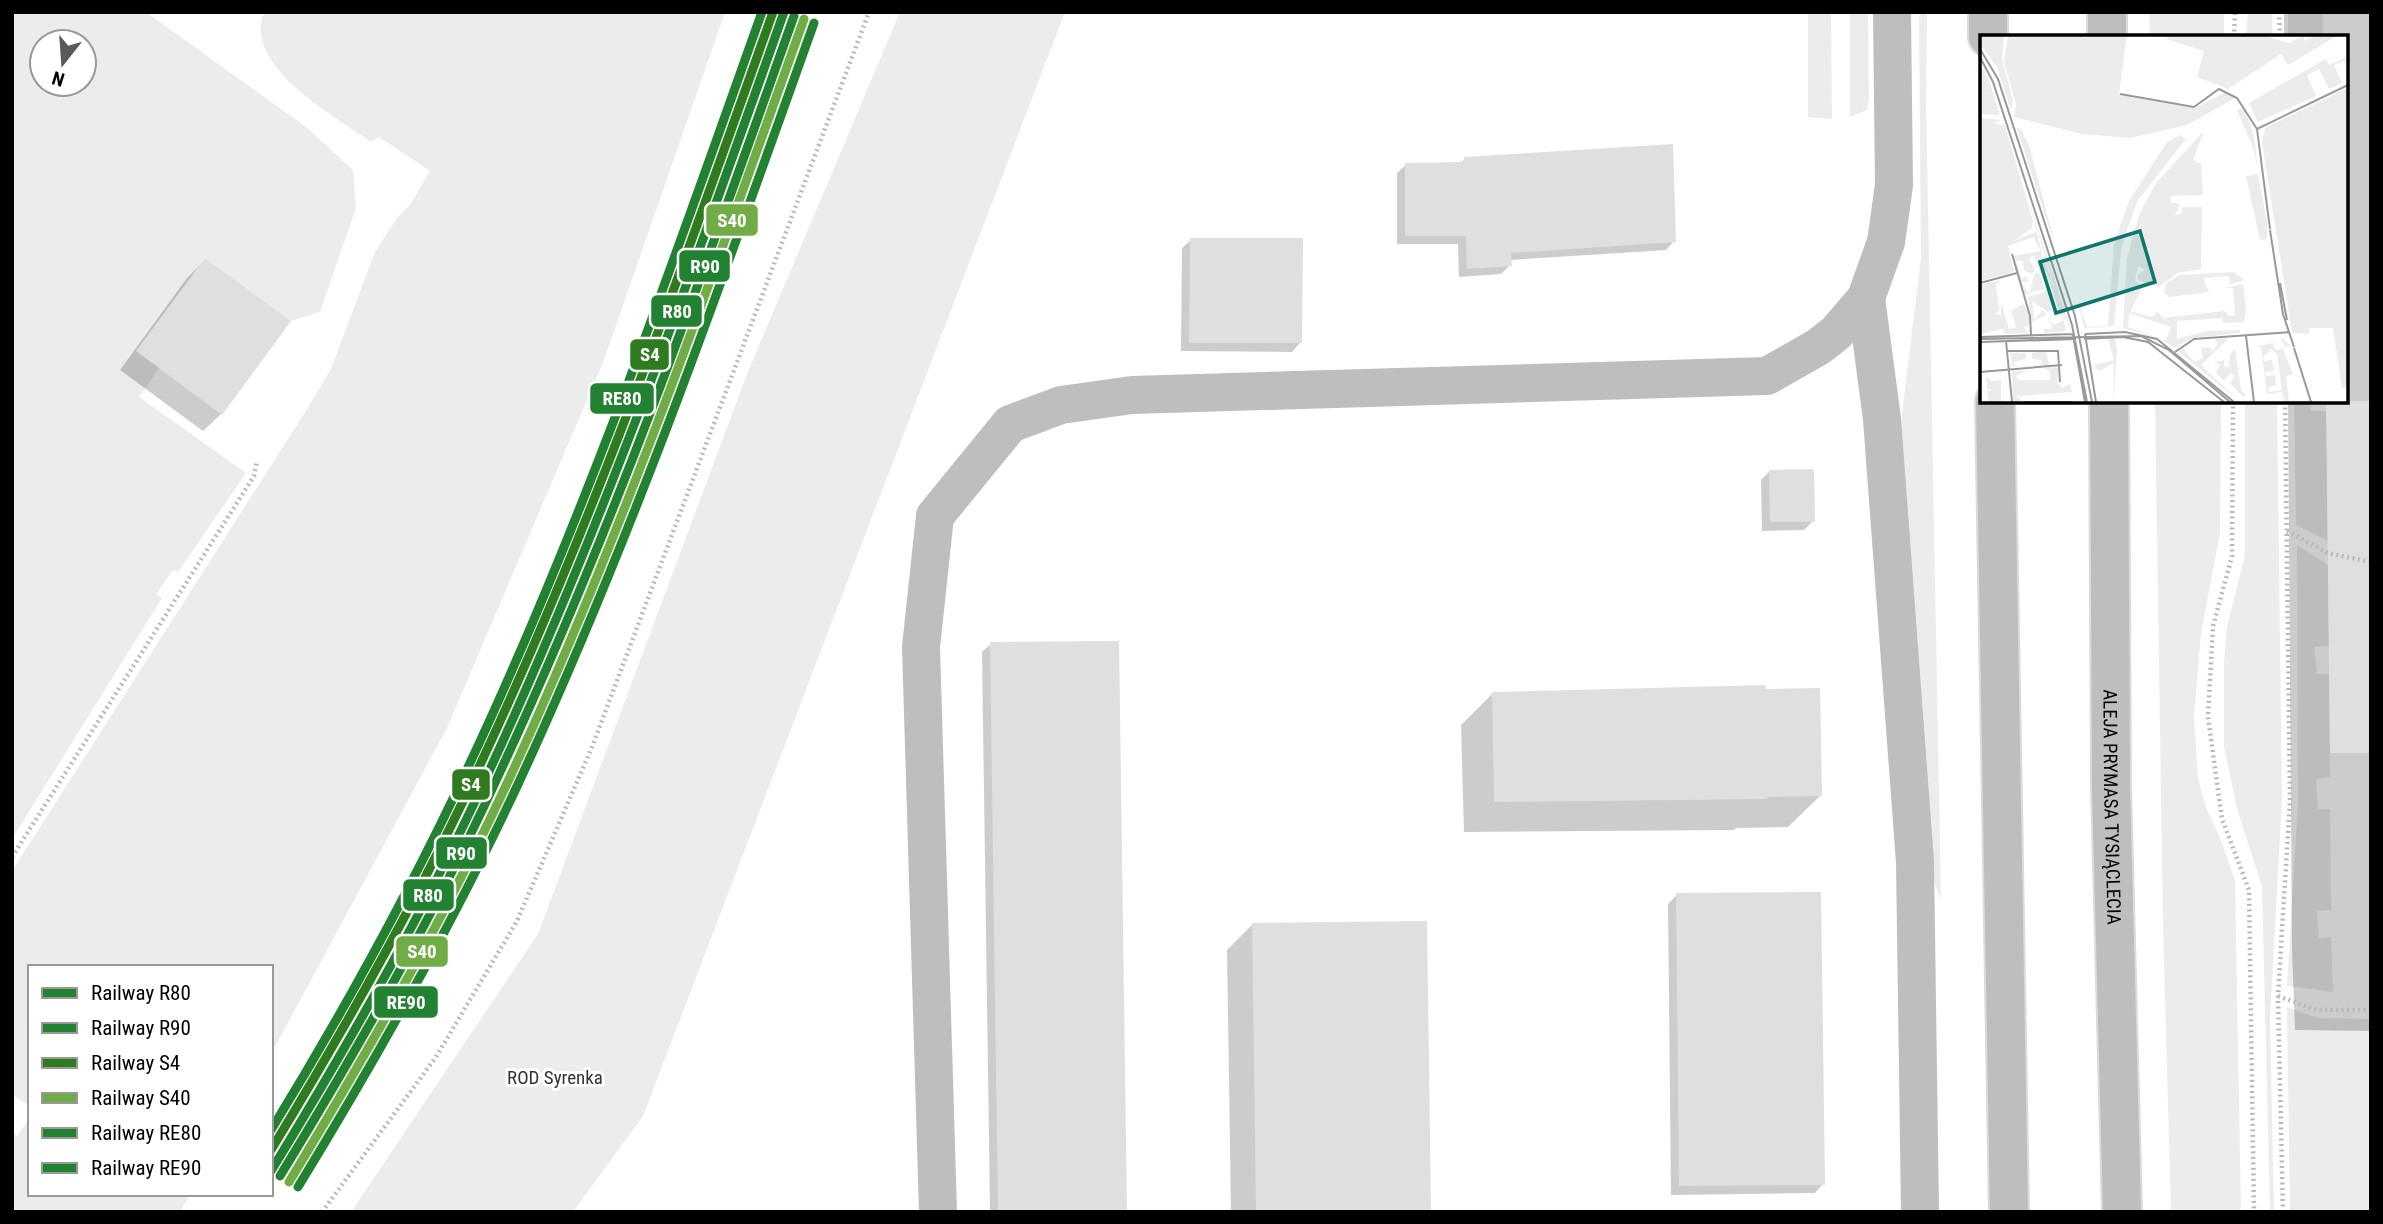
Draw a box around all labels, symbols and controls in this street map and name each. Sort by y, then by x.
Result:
north arrow [28,28,98,98]
inset map [1980,35,2348,402]
text: N [49,66,67,91]
line badge: S40 [705,203,759,237]
text: S40 [717,209,747,232]
line badge: R90 [678,249,731,283]
text: R90 [690,255,720,278]
line badge: R80 [650,294,703,328]
text: R80 [662,300,692,323]
line badge: S4 [629,338,670,371]
text: S4 [640,343,660,366]
line badge: RE80 [589,382,655,415]
text: RE80 [602,387,642,410]
street label: ALEJA PRYMASA TYSIĄCLECIA [2098,689,2126,925]
line badge: S4 [451,768,491,801]
text: S4 [461,773,481,796]
line badge: R90 [435,836,488,870]
text: R90 [446,842,476,865]
line badge: R80 [402,878,455,912]
text: R80 [413,884,443,907]
line badge: S40 [395,935,449,968]
text: S40 [407,940,437,963]
legend [28,965,273,1196]
text: Railway R80 [91,981,191,1005]
line badge: RE90 [373,985,439,1019]
text: RE90 [386,991,426,1014]
text: Railway R90 [91,1016,191,1040]
text: Railway S4 [91,1051,180,1075]
park label: ROD Syrenka [507,1066,603,1089]
text: Railway S40 [91,1086,191,1110]
text: Railway RE80 [91,1121,201,1145]
text: Railway RE90 [91,1156,201,1180]

